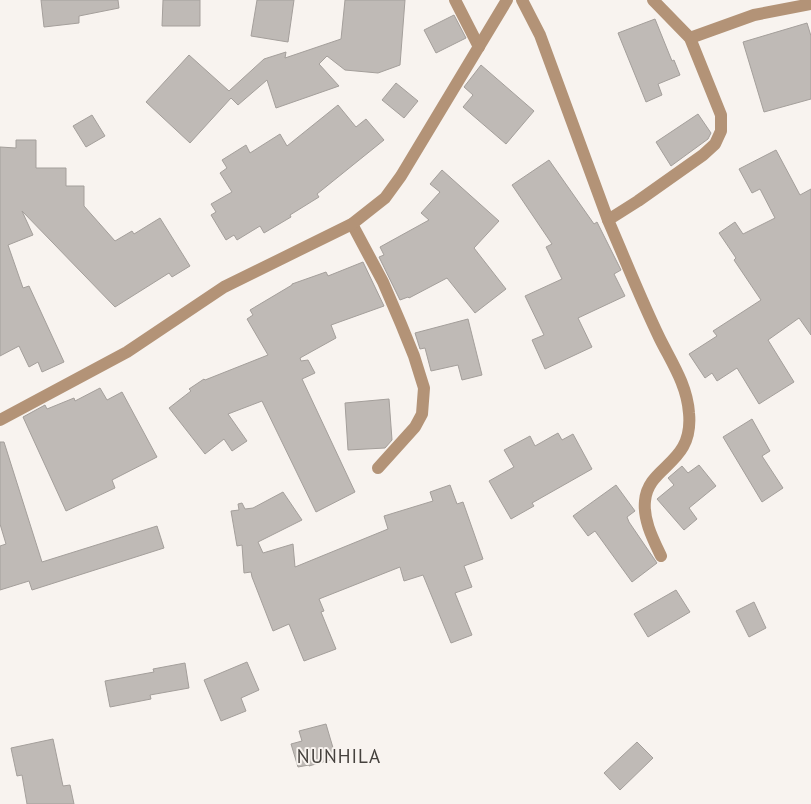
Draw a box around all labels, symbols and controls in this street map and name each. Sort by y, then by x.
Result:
district label: NUNHILA [297,744,381,768]

